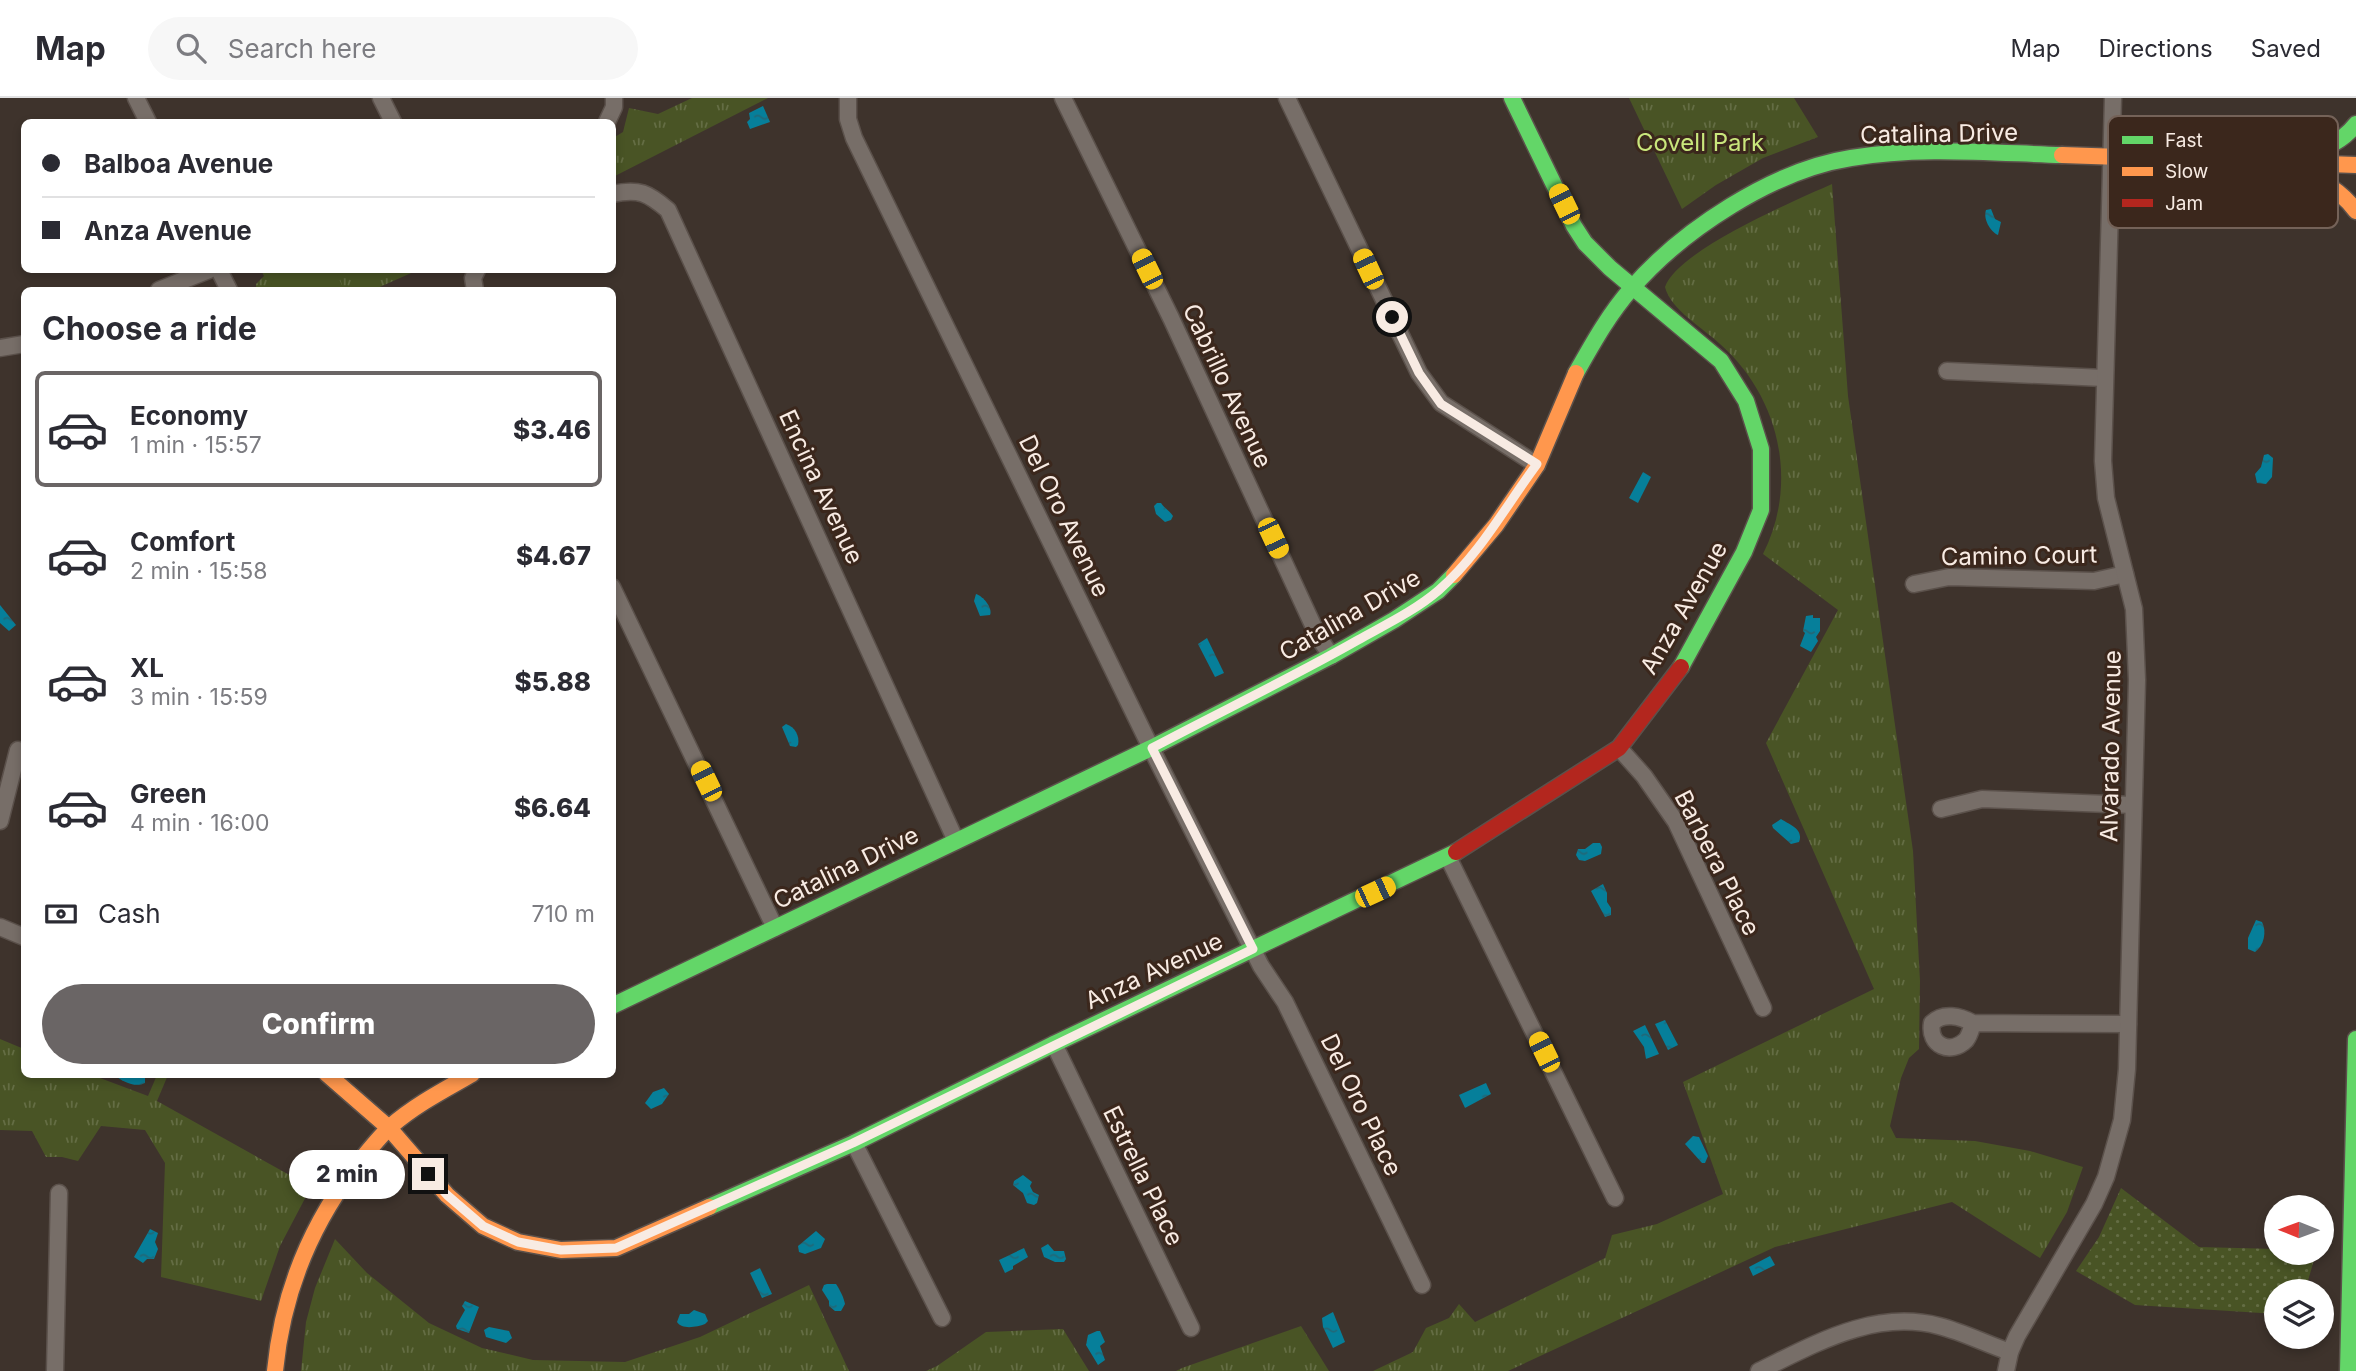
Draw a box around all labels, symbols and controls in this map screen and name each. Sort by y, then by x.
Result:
search box [148,17,638,80]
text: Map [35,28,106,68]
icon: search [172,29,210,67]
text: Search here [228,33,376,64]
text: Map [2011,34,2060,63]
text: Directions [2098,34,2213,63]
text: Saved [2251,34,2321,63]
legend [2108,116,2338,228]
street label: Catalina Drive [1860,118,2018,149]
park label: Covell Park [1636,128,1764,157]
text: Fast [2165,129,2203,152]
text: Balboa Avenue [84,148,273,179]
text: Slow [2165,160,2208,183]
car [1546,181,1583,227]
text: Jam [2165,192,2203,215]
text: Anza Avenue [84,215,252,246]
car [1129,246,1166,292]
car [1350,246,1387,292]
street label: Cabrillo Avenue [1177,299,1278,473]
route start [1376,301,1408,333]
text: Choose a ride [42,309,257,348]
icon: car [46,398,109,461]
text: Economy [130,400,248,431]
street label: Encina Avenue [773,405,870,569]
text: $3.46 [513,414,591,445]
street label: Del Oro Avenue [1013,430,1116,601]
text: 1 min · 15:57 [130,431,262,459]
car [1255,515,1292,561]
icon: car [46,524,109,587]
text: Comfort [130,526,235,557]
street label: Anza Avenue [1634,536,1733,679]
text: $4.67 [516,540,591,571]
street label: Camino Court [1940,540,2098,571]
text: 2 min · 15:58 [130,557,268,585]
street label: Catalina Drive [1274,562,1425,667]
icon: car [46,650,109,713]
street label: Alvarado Avenue [2094,650,2127,842]
text: XL [130,652,164,683]
text: $5.88 [515,666,591,697]
text: 3 min · 15:59 [130,683,268,711]
car [688,758,725,804]
icon: car [46,776,109,839]
text: Green [130,778,207,809]
street label: Barbera Place [1668,785,1766,940]
text: $6.64 [514,792,591,823]
text: 4 min · 16:00 [130,809,269,837]
street label: Catalina Drive [768,820,923,915]
car [1352,874,1399,910]
icon: cash [42,895,80,933]
text: Cash [98,898,161,929]
text: 710 m [532,900,595,928]
street label: Anza Avenue [1080,926,1227,1015]
button: Confirm [42,984,595,1064]
street label: Del Oro Place [1315,1029,1408,1180]
car [1526,1029,1563,1075]
street label: Estrella Place [1097,1101,1190,1250]
callout: 2 min [288,1150,404,1198]
route end [412,1158,444,1190]
text: 2 min [316,1160,378,1188]
north arrow [2264,1195,2334,1265]
map controls [2264,1195,2334,1349]
button: layers [2264,1279,2334,1349]

